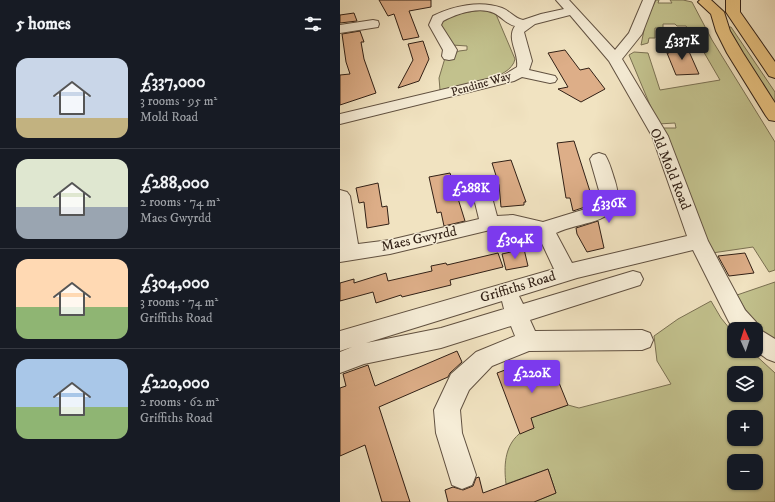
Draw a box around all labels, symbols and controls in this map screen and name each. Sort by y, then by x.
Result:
text: 5 homes [16,13,71,35]
icon: filters [302,13,324,35]
pin: £337K [654,27,710,61]
text: £337K [665,32,699,48]
street label: Pendine Way [449,68,513,100]
text: £337,000 [140,71,205,93]
icon: home [48,74,96,122]
text: 3 rooms · 95 m² [140,93,217,109]
text: Mold Road [140,109,198,125]
street label: Old Mold Road [645,126,695,212]
text: £288,000 [140,172,209,194]
icon: home [48,175,96,223]
pin: £288K [443,175,499,209]
text: £288K [452,180,490,196]
pin: £336K [581,190,637,224]
text: 2 rooms · 74 m² [140,194,220,210]
text: £336K [592,195,626,211]
text: Maes Gwyrdd [140,210,211,226]
street label: Maes Gwyrdd [380,222,458,256]
pin: £304K [487,226,543,260]
text: £304K [496,231,534,247]
street label: Griffiths Road [478,267,558,307]
text: £304,000 [140,272,209,294]
icon: home [48,275,96,323]
text: 3 rooms · 74 m² [140,294,218,310]
text: Griffiths Road [140,310,212,326]
north arrow [727,322,763,358]
map controls [727,322,763,490]
pin: £220K [504,360,560,394]
text: £220K [513,365,551,381]
button: layers [727,366,763,402]
text: £220,000 [140,372,210,394]
icon: home [48,375,96,423]
text: 2 rooms · 62 m² [140,394,219,410]
text: Griffiths Road [140,410,212,426]
button: + [727,410,763,446]
button: − [727,454,763,490]

